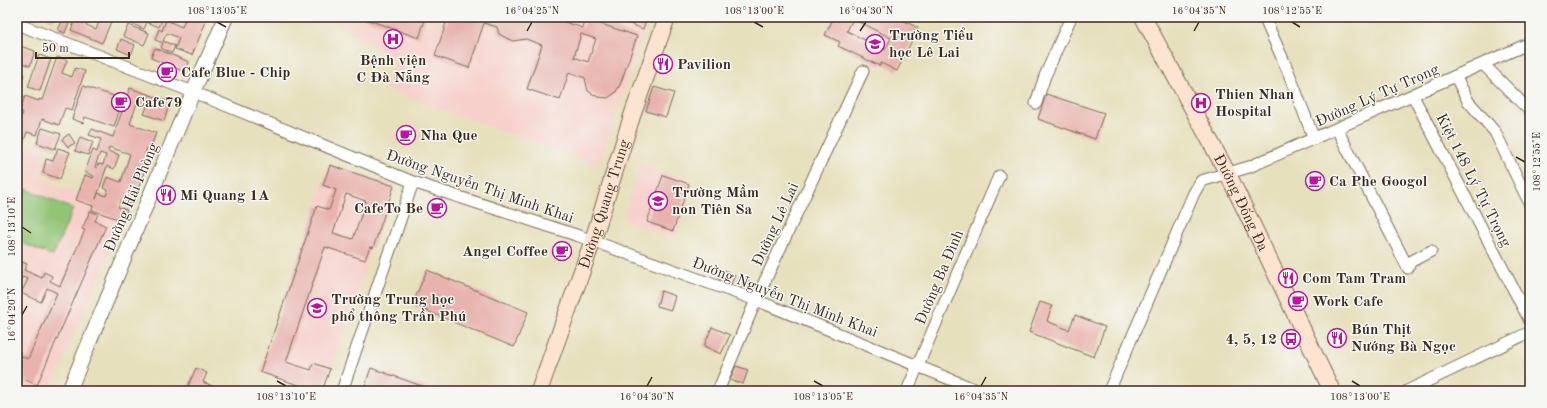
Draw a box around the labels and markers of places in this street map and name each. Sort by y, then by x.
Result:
place label: Trường Tiểu học Lê Lai [889,27,973,61]
hospital icon: Bệnh viện C Đà Nẵng [382,28,404,50]
school or university icon: Trường Tiểu học Lê Lai [864,33,886,55]
restaurant icon: Pavilion [652,53,674,75]
place label: Bệnh viện C Đà Nẵng [356,54,430,86]
place label: Pavilion [677,58,731,73]
cafe icon: Cafe Blue - Chip [156,61,178,83]
place label: Cafe Blue - Chip [181,66,291,81]
place label: Thien Nhan Hospital [1215,88,1294,120]
cafe icon: Cafe79 [110,91,132,113]
hospital icon: Thien Nhan Hospital [1190,92,1212,114]
place label: Cafe79 [135,96,182,111]
cafe icon: Nha Que [395,124,417,146]
place label: Nha Que [420,129,478,144]
cafe icon: Ca Phe Googol [1304,170,1326,192]
place label: Ca Phe Googol [1329,175,1428,190]
restaurant icon: Mi Quang 1A [155,184,177,206]
place label: Trường Mầm non Tiên Sa [672,184,759,218]
place label: Mi Quang 1A [180,189,269,204]
school or university icon: Trường Mầm non Tiên Sa [647,190,669,212]
cafe icon: CafeTo Be [426,197,448,219]
place label: CafeTo Be [354,202,423,217]
cafe icon: Angel Coffee [551,240,573,262]
place label: Angel Coffee [462,245,548,260]
restaurant icon: Com Tam Tram [1277,267,1299,289]
place label: Com Tam Tram [1302,272,1406,287]
cafe icon: Work Cafe [1287,290,1309,312]
place label: Trường Trung học phổ thông Trần Phú [331,293,466,325]
place label: Work Cafe [1312,295,1383,310]
school or university icon: Trường Trung học phổ thông Trần Phú [306,297,328,319]
place label: Bún Thịt Nướng Bà Ngọc [1351,323,1456,355]
restaurant icon: Bún Thịt Nướng Bà Ngọc [1326,327,1348,349]
bus stop icon: 4, 5, 12 [1280,328,1302,350]
place label: 4, 5, 12 [1225,333,1277,348]

